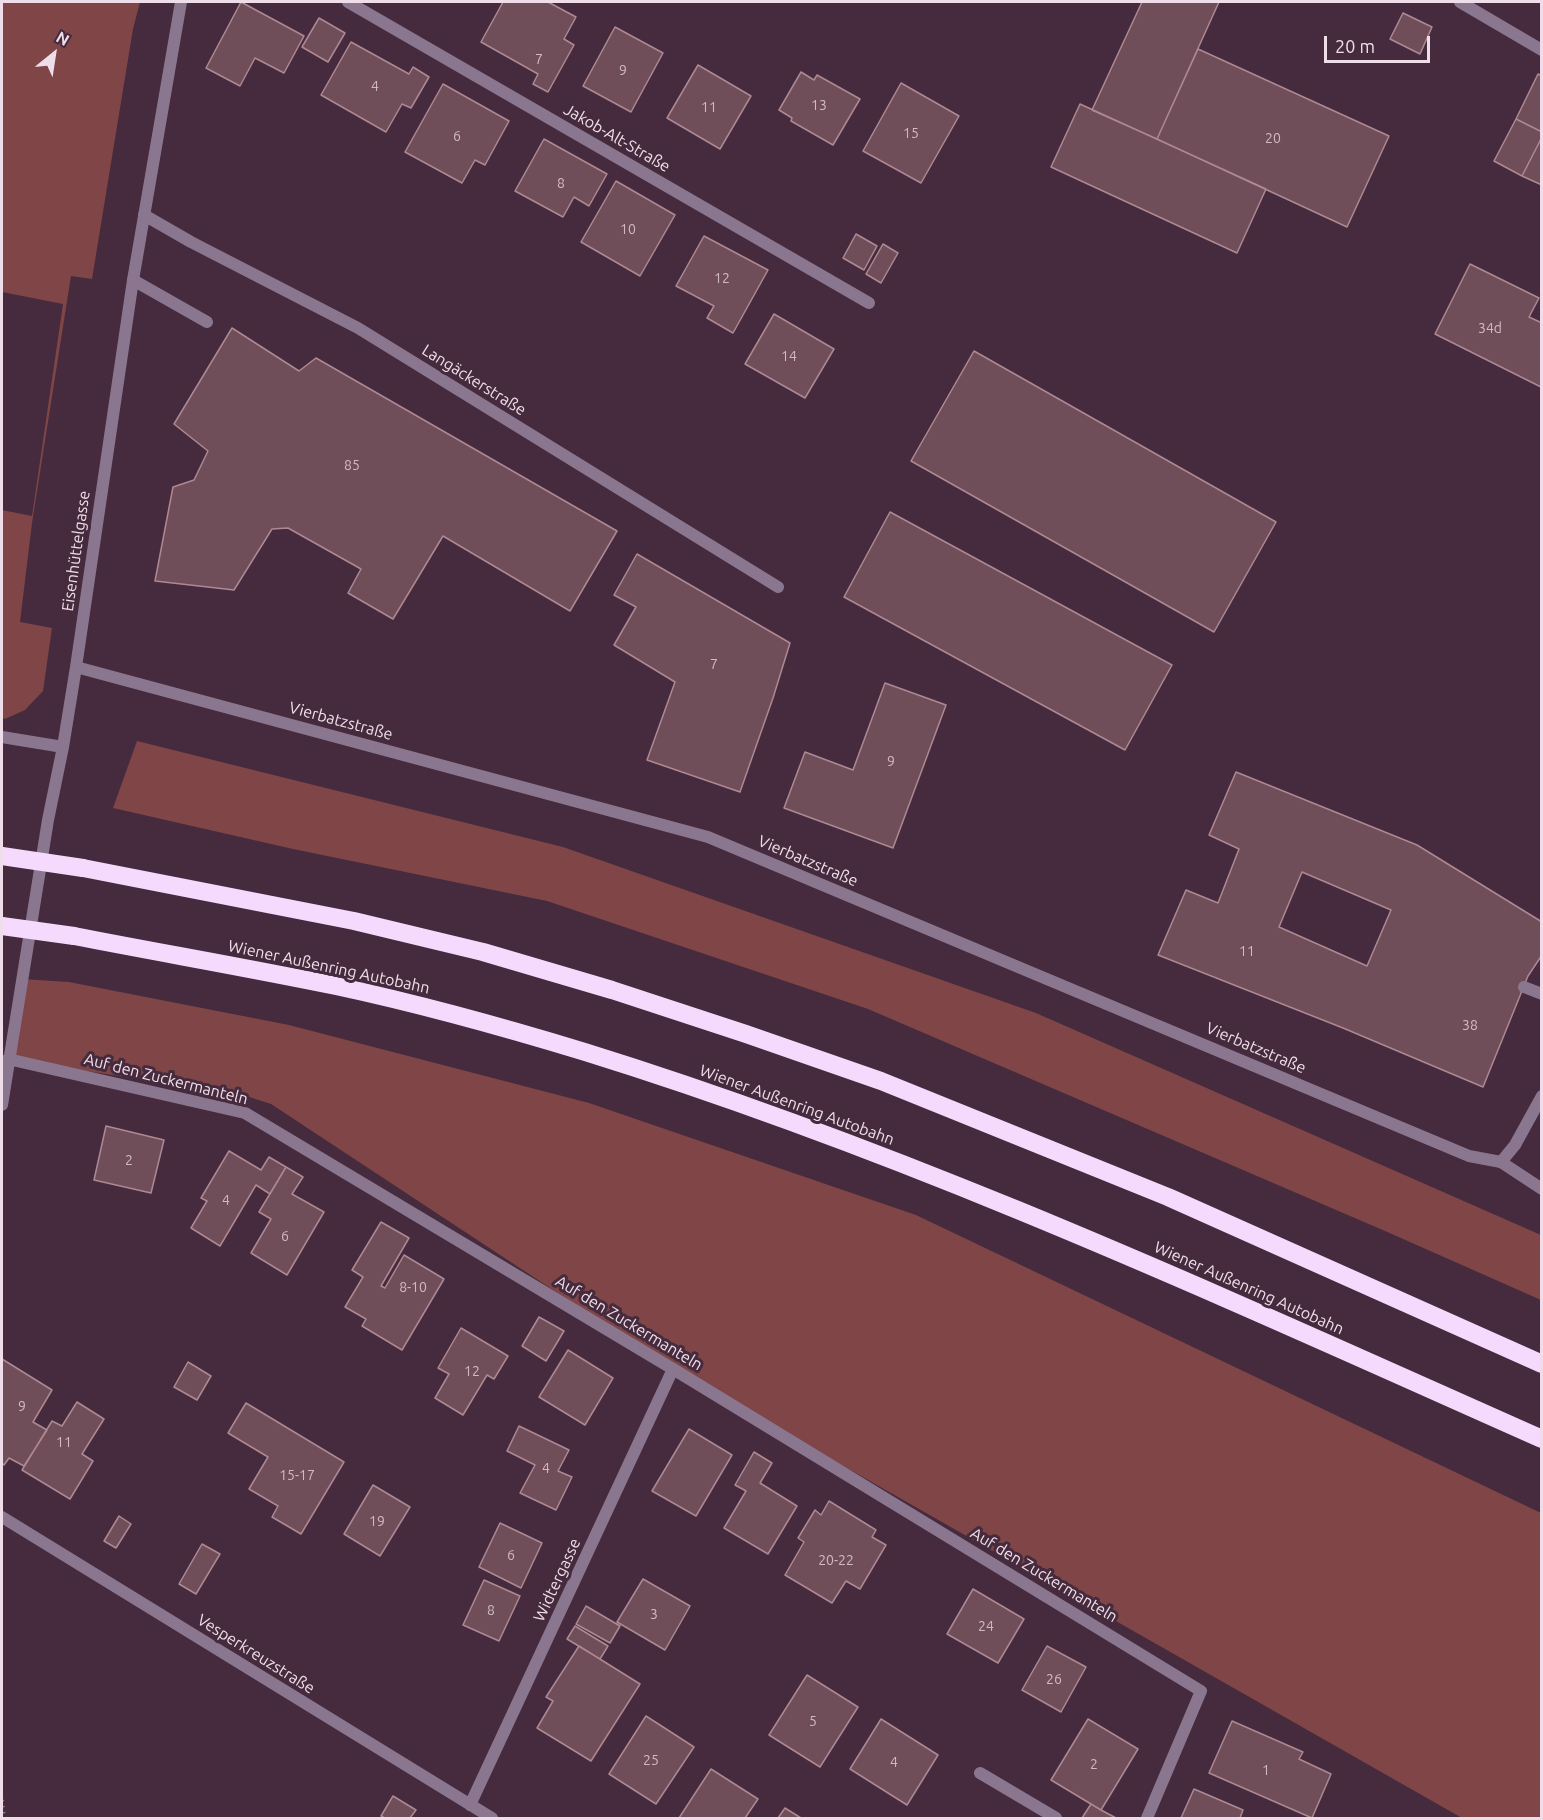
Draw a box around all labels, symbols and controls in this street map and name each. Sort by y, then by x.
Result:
north arrow [24,24,84,84]
scale bar [1327,24,1434,62]
text: N [53,28,73,49]
text: 20 m [1335,36,1375,56]
house number: 7 [535,51,543,67]
house number: 9 [619,62,627,78]
house number: 4 [371,78,379,94]
house number: 13 [811,97,827,113]
house number: 11 [701,99,717,115]
street label: Jakob-Alt-Straße [560,100,674,176]
house number: 15 [903,125,919,141]
house number: 6 [453,128,461,144]
house number: 20 [1265,130,1281,146]
house number: 8 [557,175,565,191]
house number: 10 [620,221,636,237]
house number: 12 [714,270,730,286]
house number: 34d [1478,320,1502,336]
street label: Langäckerstraße [418,340,530,420]
house number: 14 [781,348,797,364]
house number: 85 [344,457,360,473]
street label: Eisenhüttelgasse [58,489,94,613]
house number: 7 [710,656,718,672]
street label: Vierbatzstraße [287,698,395,744]
house number: 9 [887,753,895,769]
street label: Vierbatzstraße [755,831,861,891]
street label: Wiener Außenring Autobahn [226,936,432,998]
house number: 11 [1239,943,1255,959]
house number: 38 [1462,1017,1478,1033]
street label: Vierbatzstraße [1203,1018,1309,1078]
street label: Auf den Zuckermanteln [82,1049,250,1109]
street label: Wiener Außenring Autobahn [697,1061,897,1149]
house number: 2 [125,1152,133,1168]
house number: 4 [222,1192,230,1208]
house number: 6 [281,1228,289,1244]
street label: Wiener Außenring Autobahn [1151,1237,1347,1339]
street label: Auf den Zuckermanteln [552,1271,706,1375]
house number: 8-10 [399,1279,427,1295]
house number: 12 [464,1363,480,1379]
house number: 9 [18,1398,26,1414]
house number: 11 [56,1434,72,1450]
house number: 4 [542,1460,550,1476]
house number: 15-17 [279,1467,315,1483]
house number: 19 [369,1513,385,1529]
street label: Auf den Zuckermanteln [967,1523,1121,1627]
street label: Widtergasse [529,1535,585,1625]
house number: 6 [507,1547,515,1563]
house number: 20-22 [818,1552,854,1568]
house number: 8 [487,1602,495,1618]
house number: 3 [650,1606,658,1622]
street label: Vesperkreuzstraße [194,1610,318,1698]
house number: 24 [978,1618,994,1634]
house number: 26 [1046,1671,1062,1687]
house number: 5 [809,1713,817,1729]
house number: 25 [643,1752,659,1768]
house number: 4 [890,1754,898,1770]
house number: 2 [1090,1756,1098,1772]
house number: 1 [1262,1762,1270,1778]

